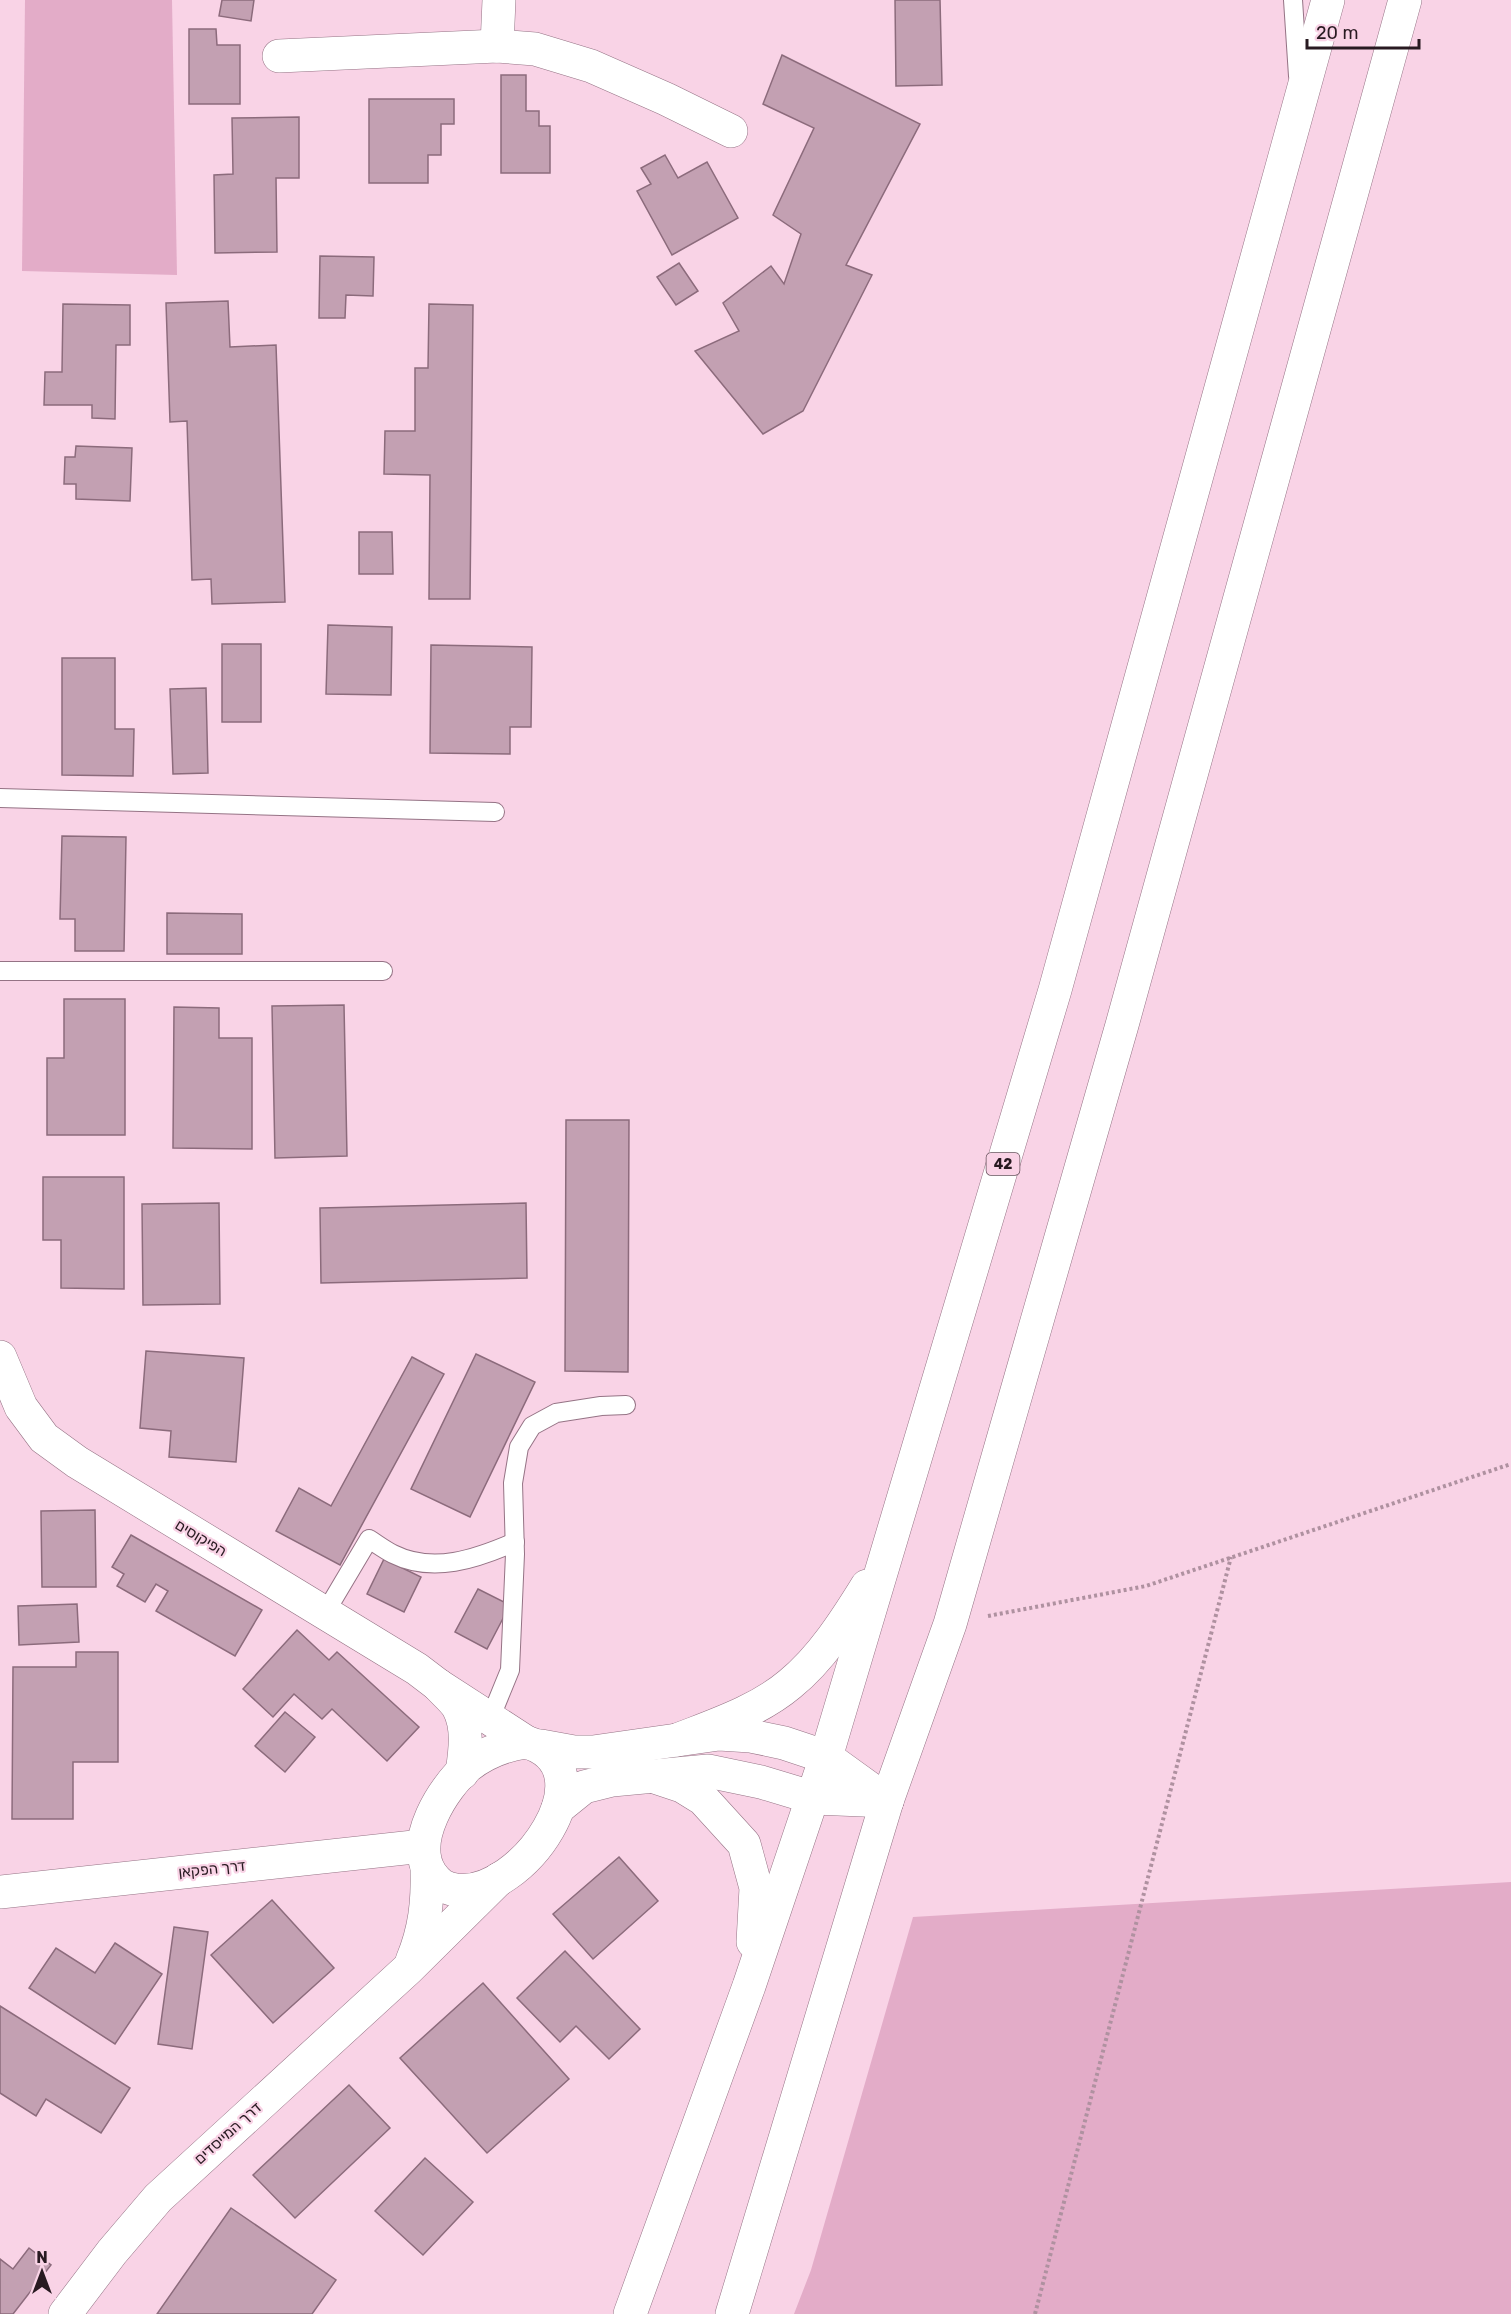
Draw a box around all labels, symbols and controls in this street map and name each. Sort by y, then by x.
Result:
scale bar [1307,12,1420,50]
text: 20 m [1316,22,1358,44]
road number: 42 [986,1153,1020,1175]
street label: הפיקוסים [172,1516,230,1560]
street label: דרך הפקאן [177,1857,247,1881]
street label: דרך המייסדים [191,2098,265,2168]
north arrow [12,2242,72,2302]
text: N [36,2248,48,2267]

